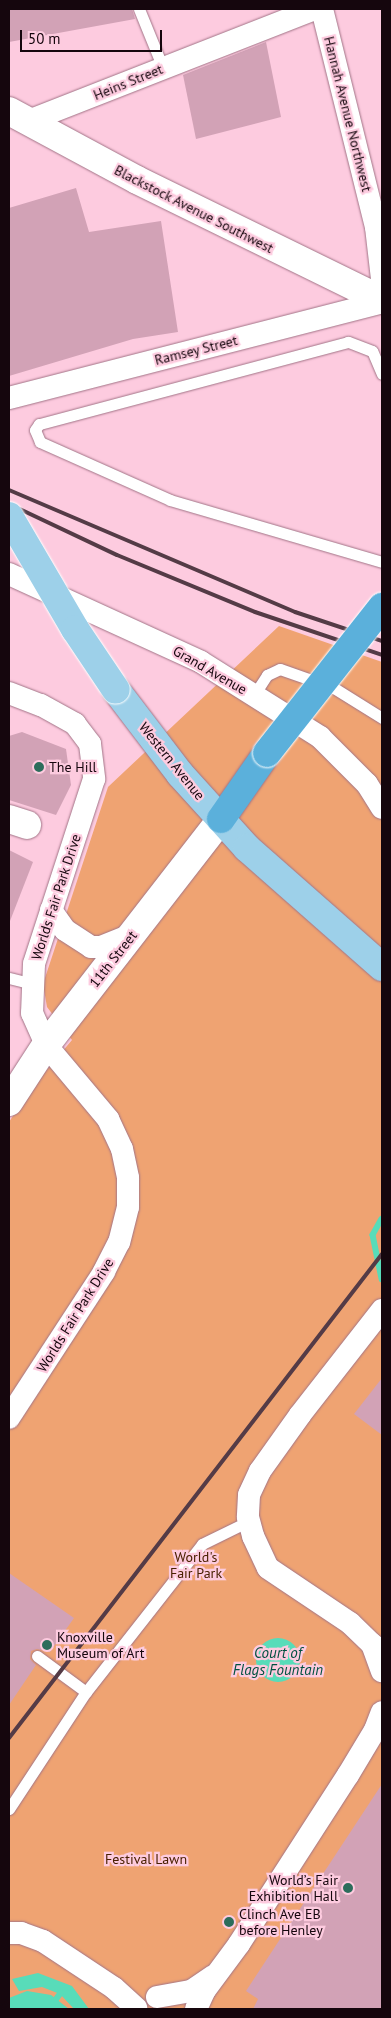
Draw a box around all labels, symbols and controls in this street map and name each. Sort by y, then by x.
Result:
scale bar [22,20,165,52]
text: 50 m [28,29,61,48]
street label: Hannah Avenue Northwest [321,34,375,194]
street label: Heins Street [91,60,165,104]
street label: Blackstock Avenue Southwest [111,161,277,257]
street label: Ramsey Street [153,332,239,368]
street label: Grand Avenue [170,642,250,698]
street label: Western Avenue [135,719,209,803]
place label: The Hill [49,759,97,775]
marker: The Hill [33,761,45,773]
street label: Worlds Fair Park Drive [28,832,84,962]
street label: 11th Street [86,927,140,991]
street label: Worlds Fair Park Drive [33,1255,117,1375]
park label: World's Fair Park [170,1549,222,1581]
place label: Knoxville Museum of Art [57,1629,145,1661]
marker: Knoxville Museum of Art [41,1639,53,1651]
water label: Court of Flags Fountain [233,1643,323,1678]
park label: Festival Lawn [105,1851,187,1867]
place label: World’s Fair Exhibition Hall [249,1872,338,1904]
marker: World’s Fair Exhibition Hall [342,1882,354,1894]
place label: Clinch Ave EB before Henley [239,1906,323,1938]
marker: Clinch Ave EB before Henley [223,1916,235,1928]

